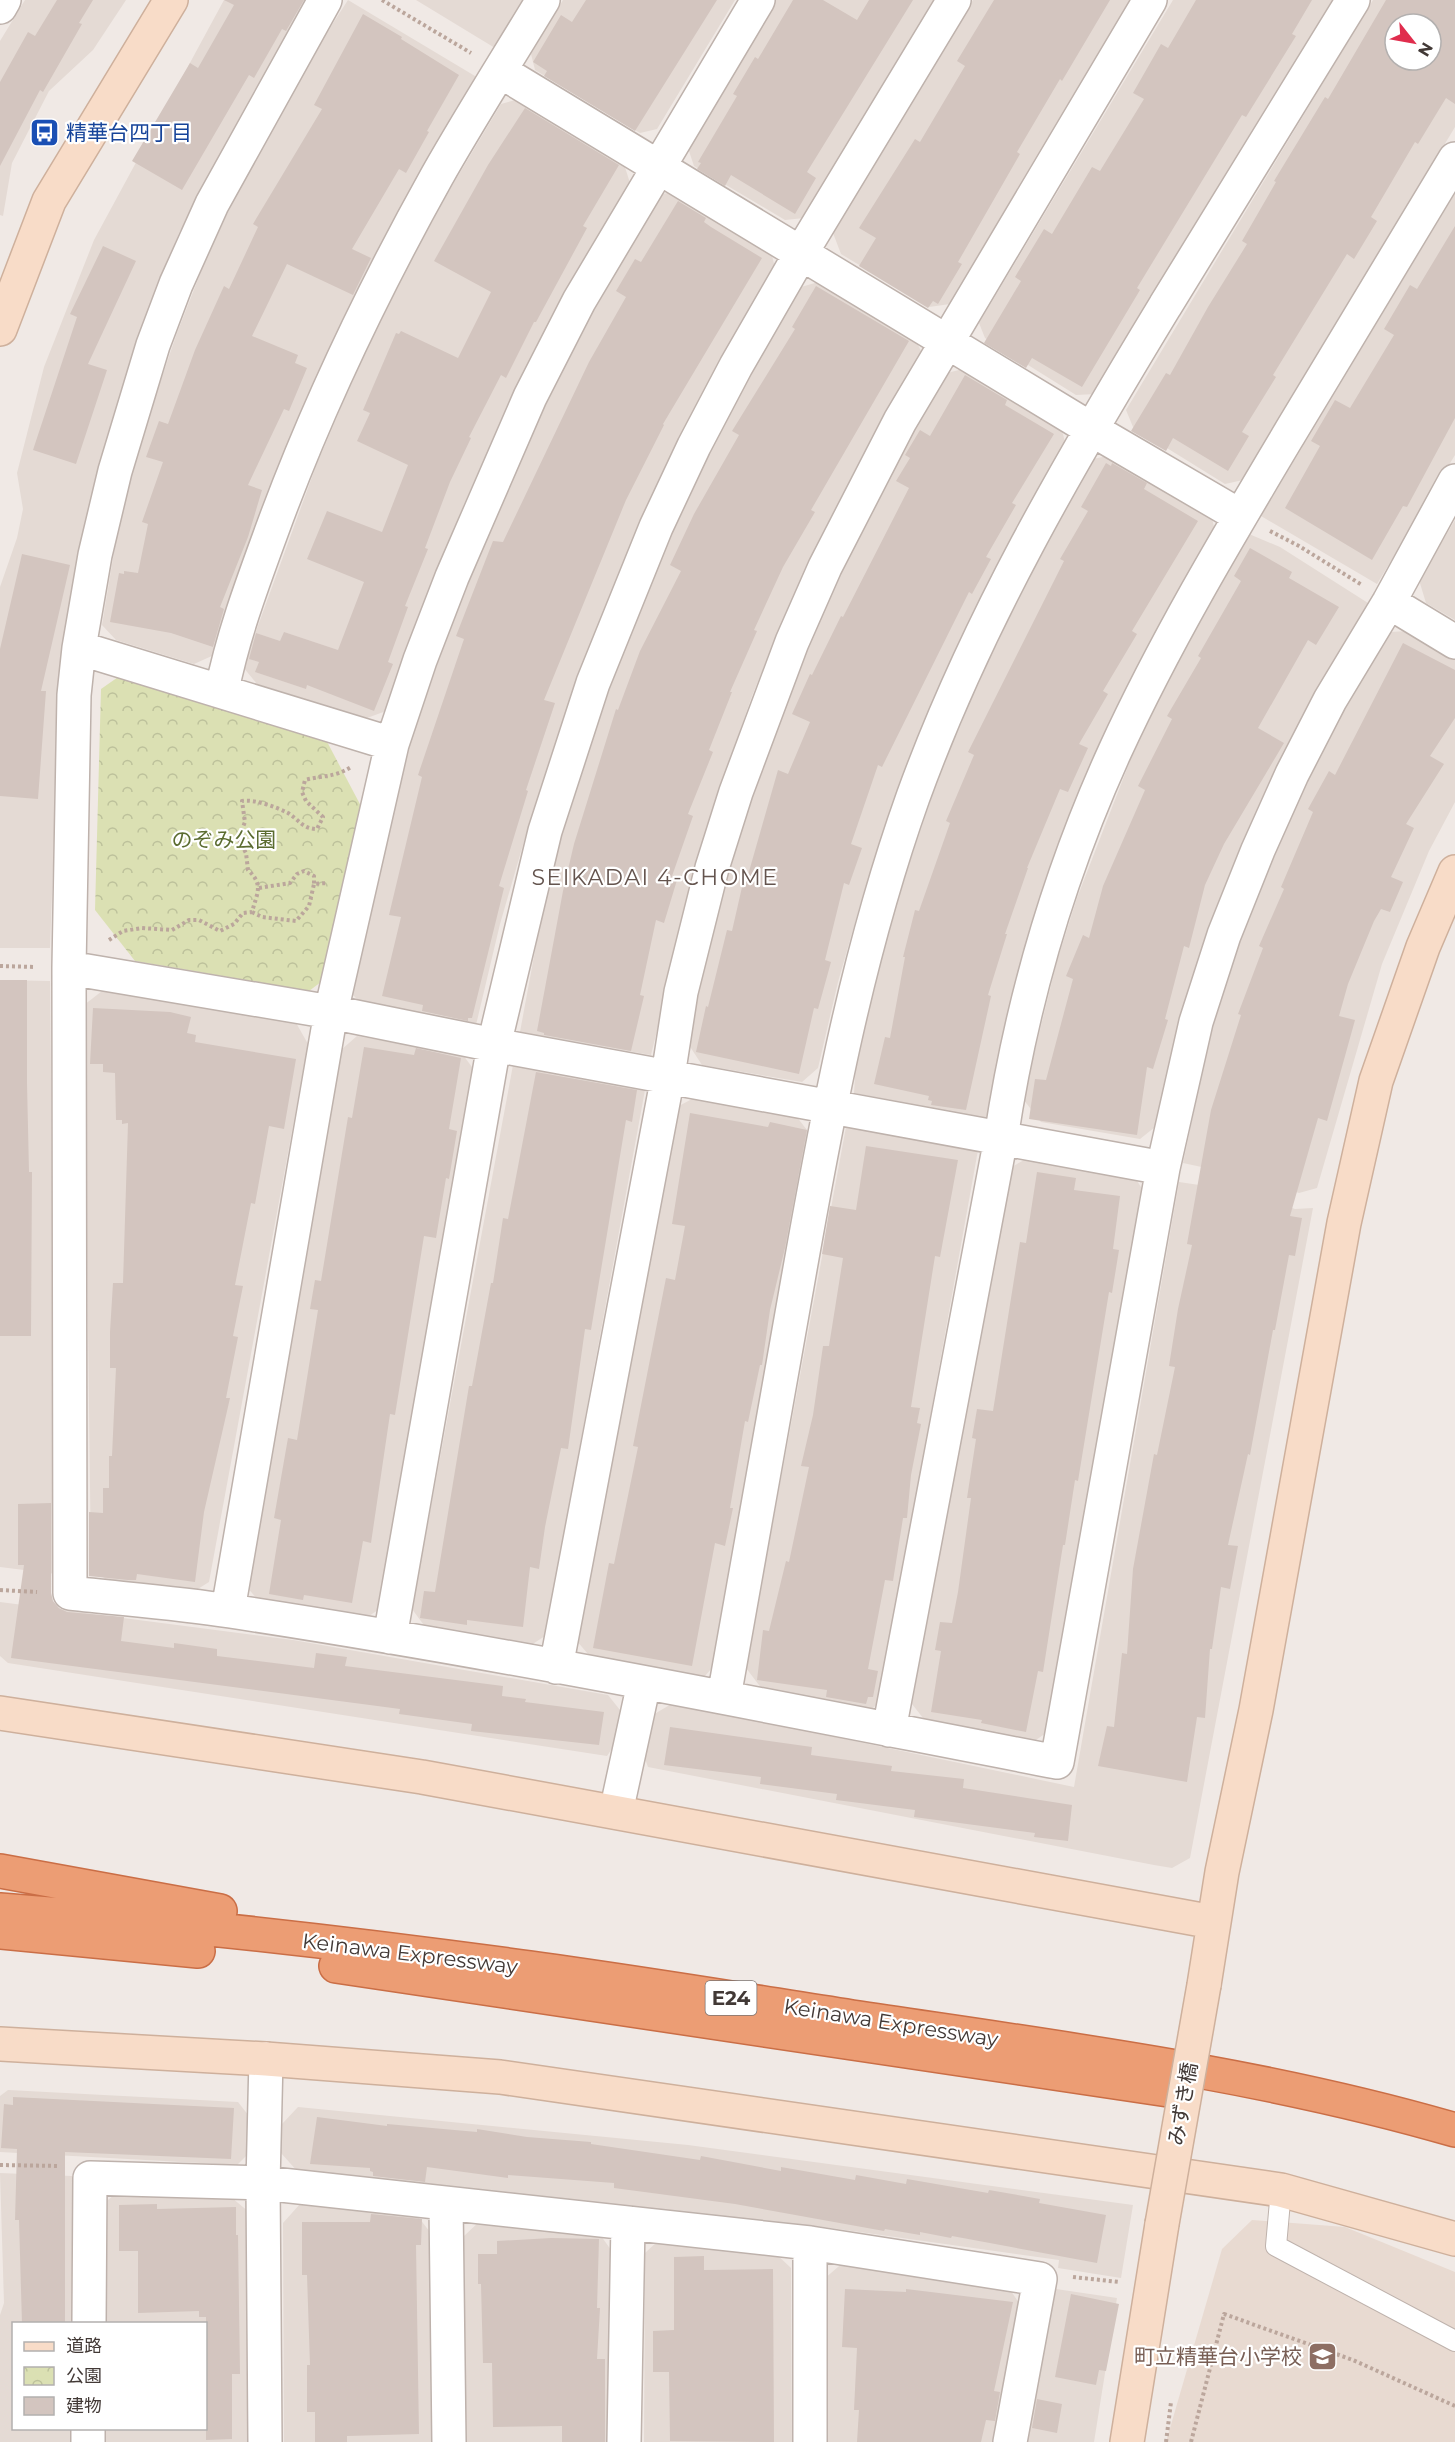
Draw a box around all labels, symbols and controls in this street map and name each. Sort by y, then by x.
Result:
north arrow [1383,12,1443,72]
text: N [1414,39,1437,60]
bus stop icon: 精華台四丁目 [29,117,61,149]
place label: 精華台四丁目 [66,120,192,145]
park label: のぞみ公園 [172,827,277,852]
district label: SEIKADAI 4-CHOME [532,864,778,891]
street label: Keinawa Expressway [301,1928,520,1979]
road number: E24 [706,1981,756,2015]
street label: Keinawa Expressway [782,1993,1001,2052]
street label: みずき橋 [1163,2060,1202,2147]
legend [12,2322,207,2430]
text: 道路 [66,2335,102,2357]
school or university icon: 町立精華台小学校 [1307,2341,1339,2373]
place label: 町立精華台小学校 [1134,2344,1302,2369]
text: 公園 [66,2365,102,2387]
text: 建物 [66,2395,102,2417]

